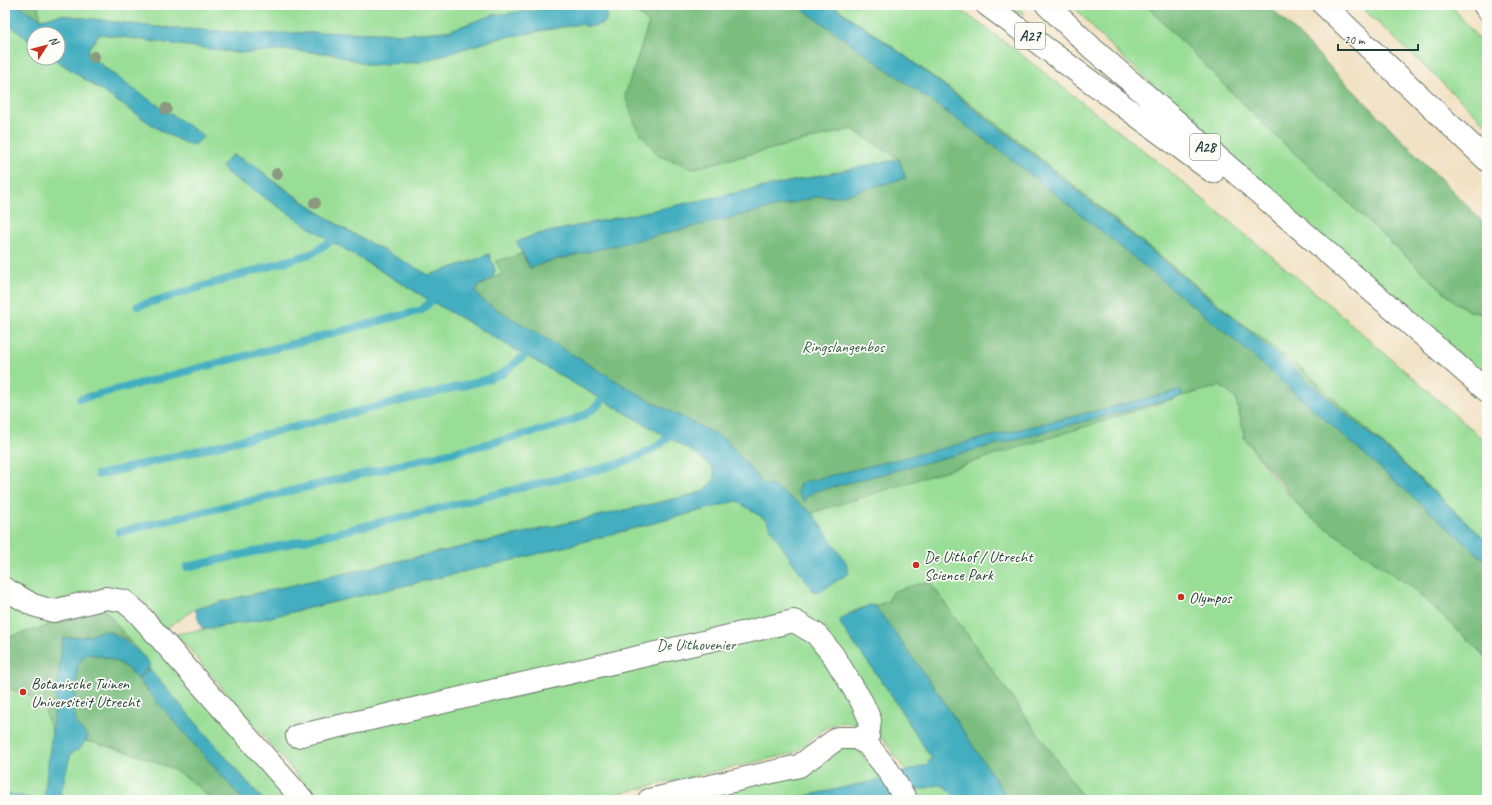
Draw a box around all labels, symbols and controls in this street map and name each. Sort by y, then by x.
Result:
road number: A27 [1015,23,1045,49]
north arrow [26,26,66,66]
scale bar [1338,26,1418,52]
text: 20 m [1344,32,1366,48]
text: N [46,33,63,49]
road number: A28 [1190,134,1220,160]
park label: Ringslangenbos [802,337,886,357]
place label: De Uithof / Utrecht Science Park [924,547,1034,585]
marker: De Uithof / Utrecht Science Park [911,560,921,570]
place label: Olympos [1189,588,1233,608]
marker: Olympos [1176,592,1186,602]
park label: De Uithovenier [656,635,737,655]
place label: Botanische Tuinen Universiteit Utrecht [31,674,141,712]
marker: Botanische Tuinen Universiteit Utrecht [18,687,28,697]

